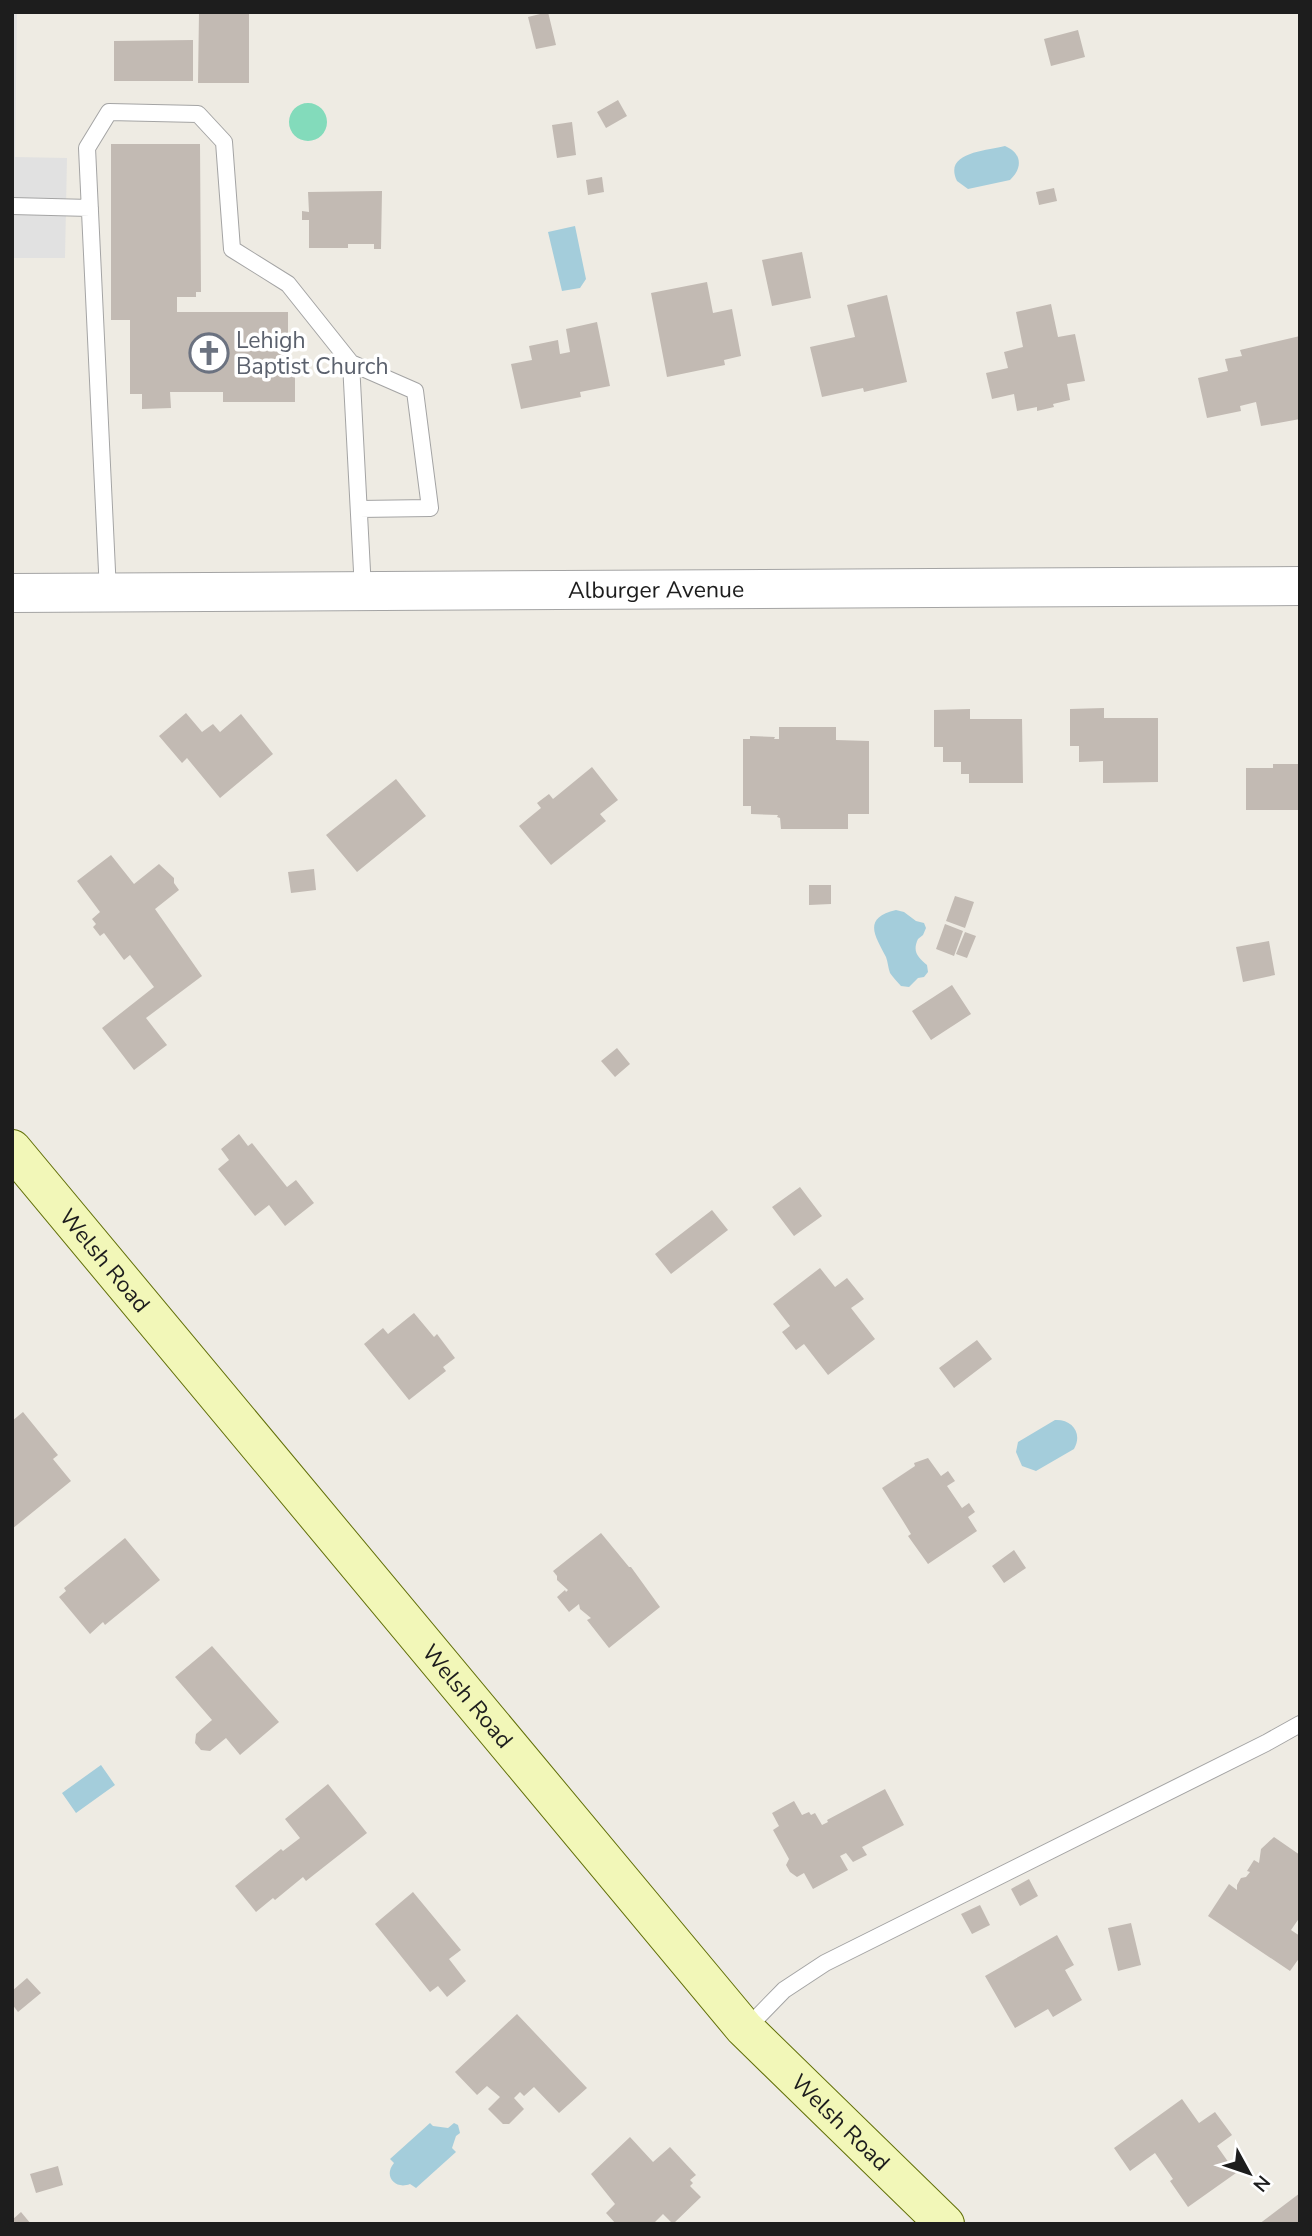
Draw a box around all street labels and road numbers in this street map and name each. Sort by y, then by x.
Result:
street label: Alburger Avenue [568,574,744,606]
street label: Welsh Road [52,1202,157,1319]
street label: Welsh Road [415,1638,520,1755]
street label: Welsh Road [784,2067,897,2178]

